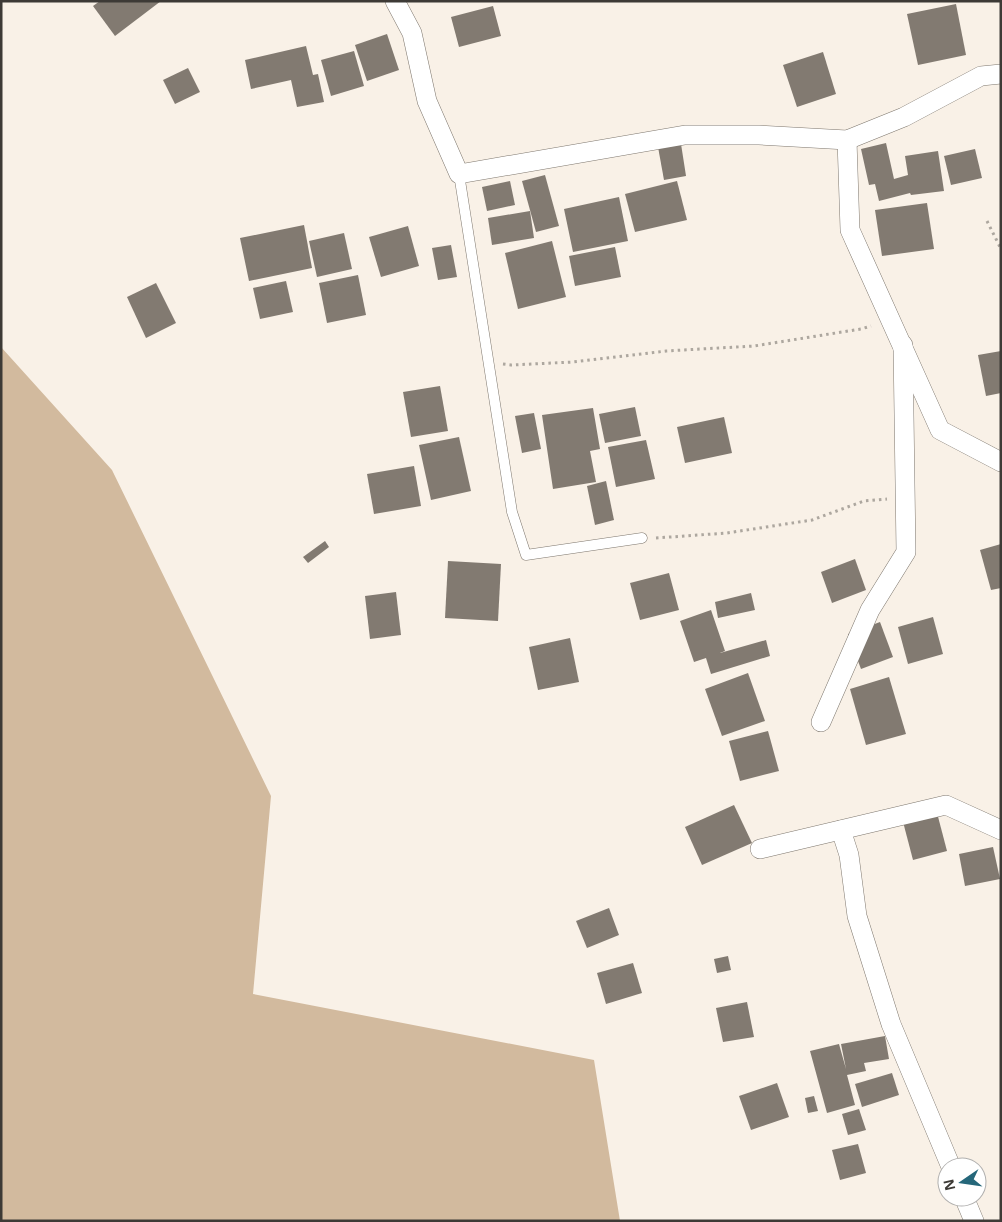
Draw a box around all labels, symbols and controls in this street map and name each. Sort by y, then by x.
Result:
north arrow [937,1157,987,1207]
text: N [938,1177,959,1193]

